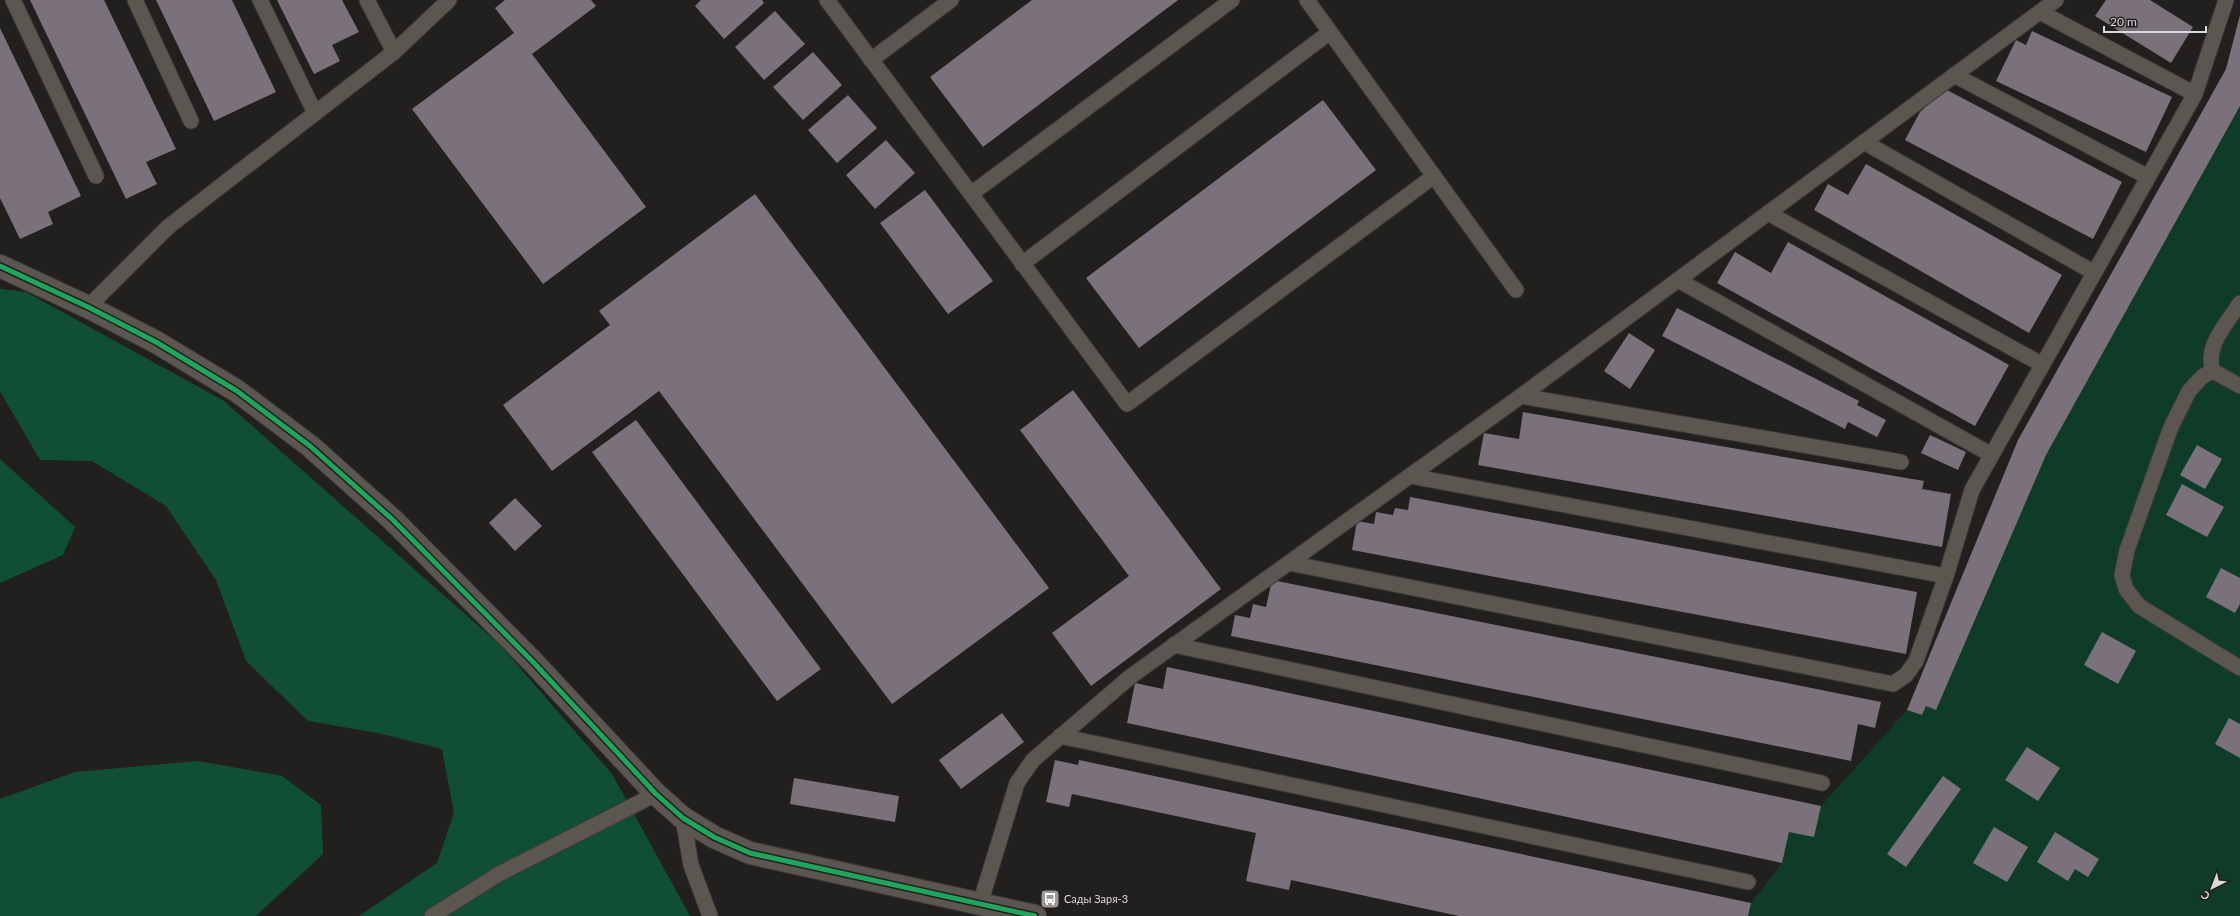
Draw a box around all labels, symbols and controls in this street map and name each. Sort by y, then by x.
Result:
scale bar [2104,8,2206,34]
text: 20 m [2110,14,2137,29]
north arrow [2192,868,2232,908]
bus stop icon: Сады Заря-3 [1039,888,1061,910]
text: С [2197,888,2212,903]
place label: Сады Заря-3 [1064,892,1128,905]

